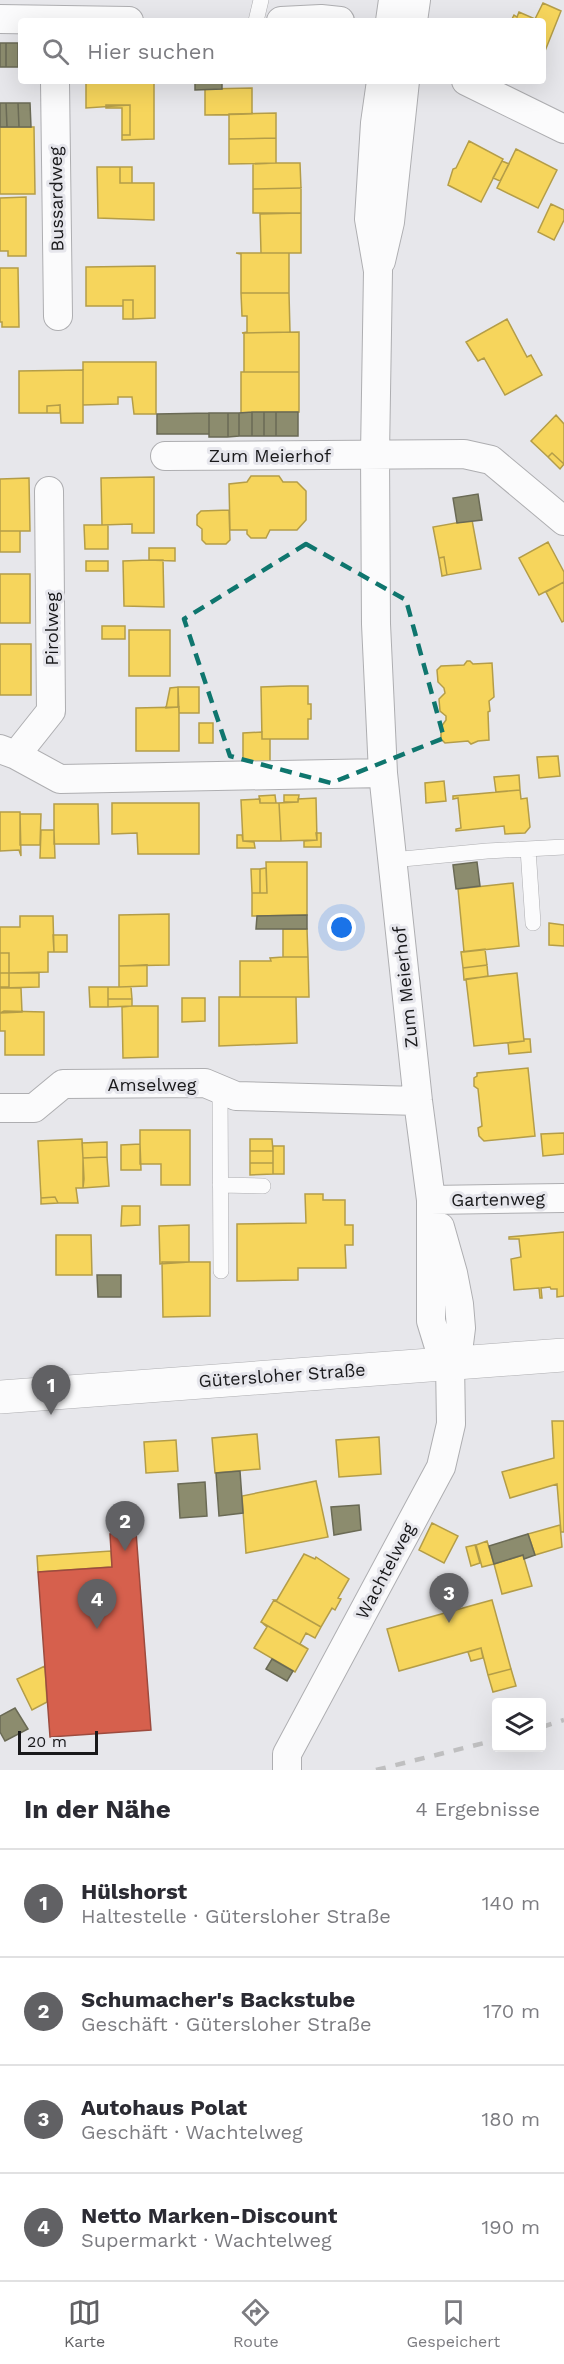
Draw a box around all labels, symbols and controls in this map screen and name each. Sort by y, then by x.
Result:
search box [18,18,546,84]
icon: search [39,35,72,68]
text: Hier suchen [87,39,215,64]
street label: Bussardweg [45,146,67,252]
street label: Zum Meierhof [209,445,331,466]
street label: Pirolweg [41,592,62,666]
your location [327,913,356,942]
street label: Zum Meierhof [388,925,422,1049]
street label: Amselweg [108,1074,197,1095]
street label: Gartenweg [451,1188,545,1210]
street label: Gütersloher Straße [198,1359,366,1391]
pin: 1 [32,1366,70,1415]
pin: 2 [106,1502,144,1551]
street label: Wachtelweg [351,1519,419,1623]
pin: 3 [430,1574,468,1623]
pin: 4 [78,1580,116,1629]
map controls [492,1698,546,1752]
button: layers [492,1698,546,1752]
scale bar [18,1728,98,1756]
text: 20 m [27,1732,67,1751]
text: In der Nähe [24,1794,171,1824]
text: 4 Ergebnisse [416,1797,540,1821]
text: Hülshorst [81,1879,187,1904]
text: 1 [39,1891,48,1915]
text: 140 m [482,1891,540,1915]
text: Haltestelle · Gütersloher Straße [81,1904,391,1928]
text: Schumacher's Backstube [81,1987,355,2012]
text: 2 [38,1999,49,2023]
text: 170 m [483,1999,540,2023]
text: Geschäft · Gütersloher Straße [81,2012,372,2036]
text: Autohaus Polat [81,2095,247,2120]
text: 3 [38,2107,49,2131]
text: 180 m [482,2107,540,2131]
text: Geschäft · Wachtelweg [81,2120,303,2144]
text: Netto Marken-Discount [81,2203,337,2228]
text: 4 [37,2215,50,2239]
text: 190 m [482,2215,540,2239]
text: Supermarkt · Wachtelweg [81,2228,332,2252]
tab: Karte [64,2296,105,2351]
tab: Route [233,2296,279,2351]
tab: Gespeichert [406,2296,500,2351]

